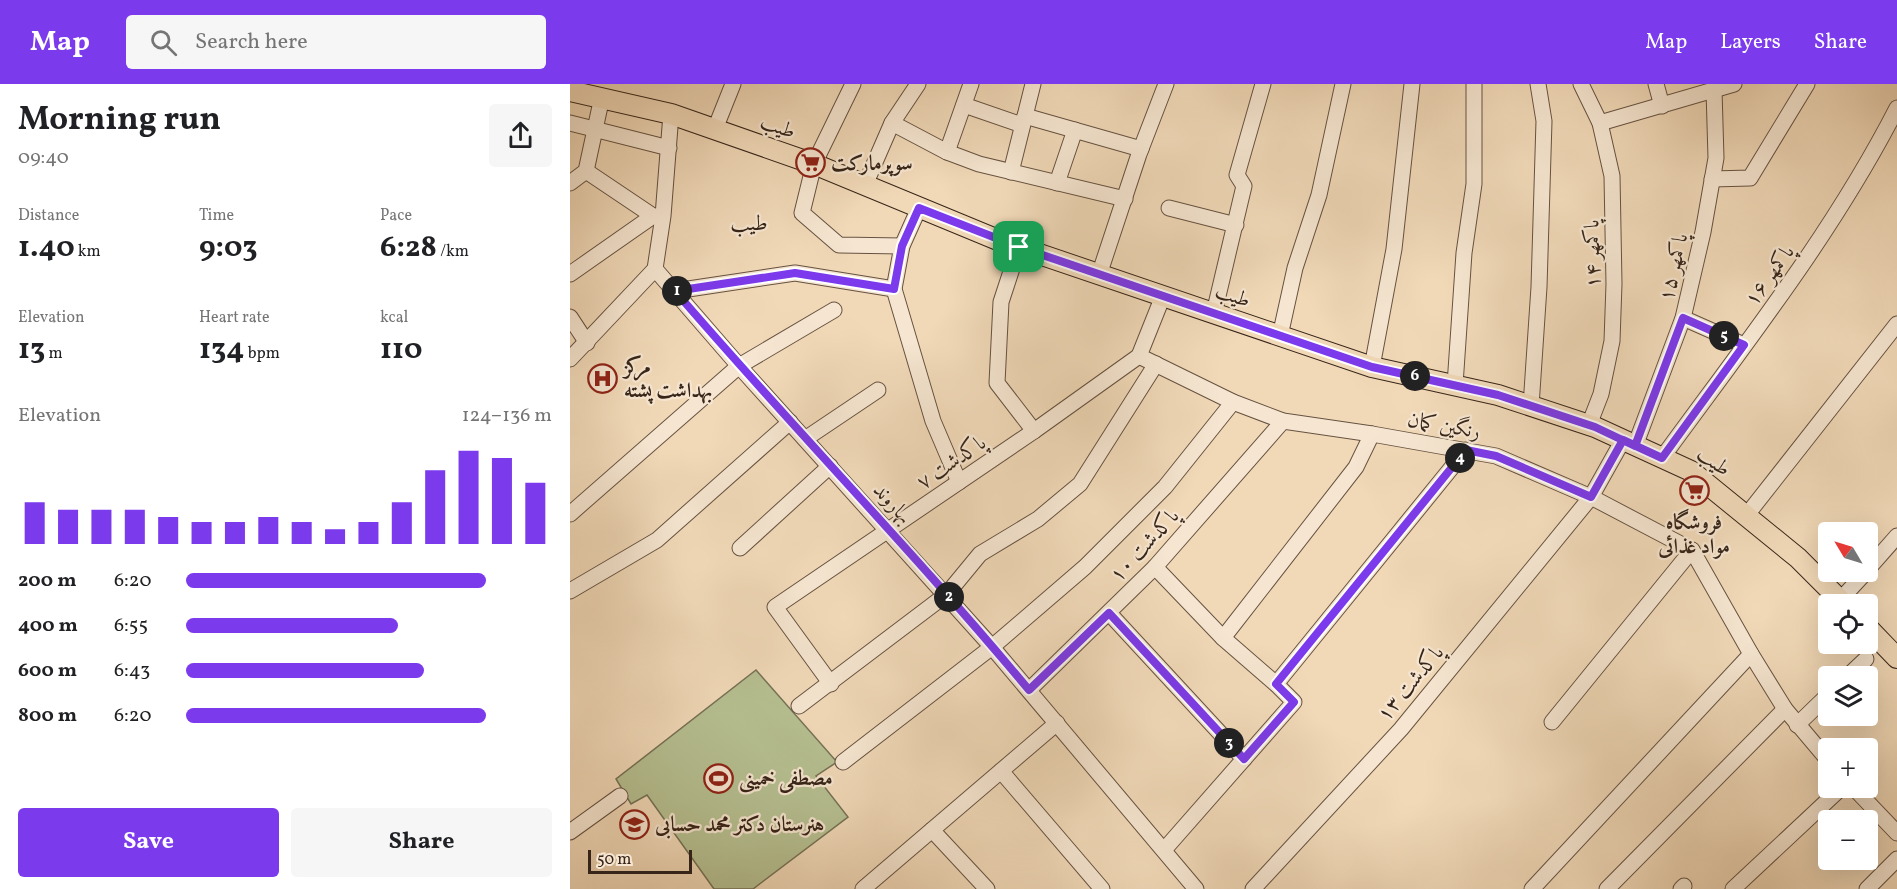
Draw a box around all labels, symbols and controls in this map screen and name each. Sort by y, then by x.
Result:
search box [126,15,546,69]
text: Map [30,23,90,62]
icon: search [147,26,180,59]
text: Search here [195,27,308,58]
text: Map [1645,28,1687,57]
text: Layers [1720,28,1781,57]
text: Share [1814,28,1867,57]
text: Morning run [18,98,221,144]
button: share [489,104,552,167]
street label: طیب [756,108,799,147]
text: 09:40 [18,144,69,172]
supermarket icon: سوپرمارکت [794,147,826,179]
place label: سوپرمارکت [831,150,913,179]
text: Distance [18,205,79,227]
text: Time [199,205,234,227]
text: Pace [380,205,412,227]
district label: طیب [730,209,768,240]
street label: پاکمهر ۱۴ [1578,218,1609,289]
pin [993,221,1044,272]
text: 1.40 [18,227,75,269]
text: 9:03 [199,227,258,269]
text: 6:28 [380,227,437,269]
icon: arrive [1002,230,1035,263]
street label: پاکمهر ۱۵ [1653,230,1697,304]
street label: پاکمهر ۱۶ [1738,239,1803,312]
text: km [75,241,101,263]
text: /km [437,241,469,263]
pin: 1 [662,276,692,306]
street label: طیب [1211,277,1254,316]
text: 1 [674,280,680,302]
text: Elevation [18,307,85,329]
text: Heart rate [199,307,270,329]
text: kcal [380,307,408,329]
pin: 5 [1709,321,1739,351]
text: 5 [1720,325,1728,347]
text: 13 [18,329,45,371]
text: 134 [199,329,245,371]
text: 110 [380,329,423,371]
text: m [45,343,63,365]
text: bpm [245,343,280,365]
place label: مرکز بهداشت پشته [622,353,712,406]
pin: 6 [1400,361,1430,391]
hospital icon: مرکز بهداشت پشته [587,362,619,394]
text: 6 [1411,365,1419,387]
text: Elevation [18,402,101,430]
text: 124–136 m [462,402,552,430]
street label: رنگین کمان [1405,406,1482,447]
street label: پاکدشت ۷ [911,429,993,497]
street label: طیب [1690,440,1736,484]
pin: 4 [1445,443,1475,473]
text: 4 [1455,447,1465,469]
supermarket icon: فروشگاه مواد غذائی [1678,475,1710,507]
street label: بهاروند [866,477,918,531]
street label: پاکدشت ۱۰ [1104,502,1187,589]
place label: فروشگاه مواد غذائی [1657,508,1730,562]
north arrow [1818,522,1878,582]
map controls [1818,522,1878,870]
text: 200 m [18,567,76,595]
text: 6:20 [114,567,151,595]
pin: 2 [934,582,964,612]
text: 2 [945,586,953,608]
button: locate [1818,594,1878,654]
text: 400 m [18,612,78,640]
text: 6:55 [114,612,148,640]
street label: پاکدشت ۱۳ [1371,639,1452,728]
text: 600 m [18,657,77,685]
text: 6:43 [114,657,150,685]
button: layers [1818,666,1878,726]
text: 800 m [18,702,77,730]
text: 6:20 [114,702,151,730]
pin: 3 [1214,728,1244,758]
text: 3 [1225,732,1233,754]
button: + [1818,738,1878,798]
sports icon: مصطفی خمینی [702,762,734,794]
place label: مصطفی خمینی [739,765,833,794]
button: Save [18,808,279,877]
button: Share [291,808,552,877]
school or university icon: هنرستان دکتر محمد حسابی [618,808,650,840]
button: − [1818,810,1878,870]
place label: هنرستان دکتر محمد حسابی [654,811,824,840]
scale bar [588,847,692,874]
text: 50 m [597,849,631,871]

